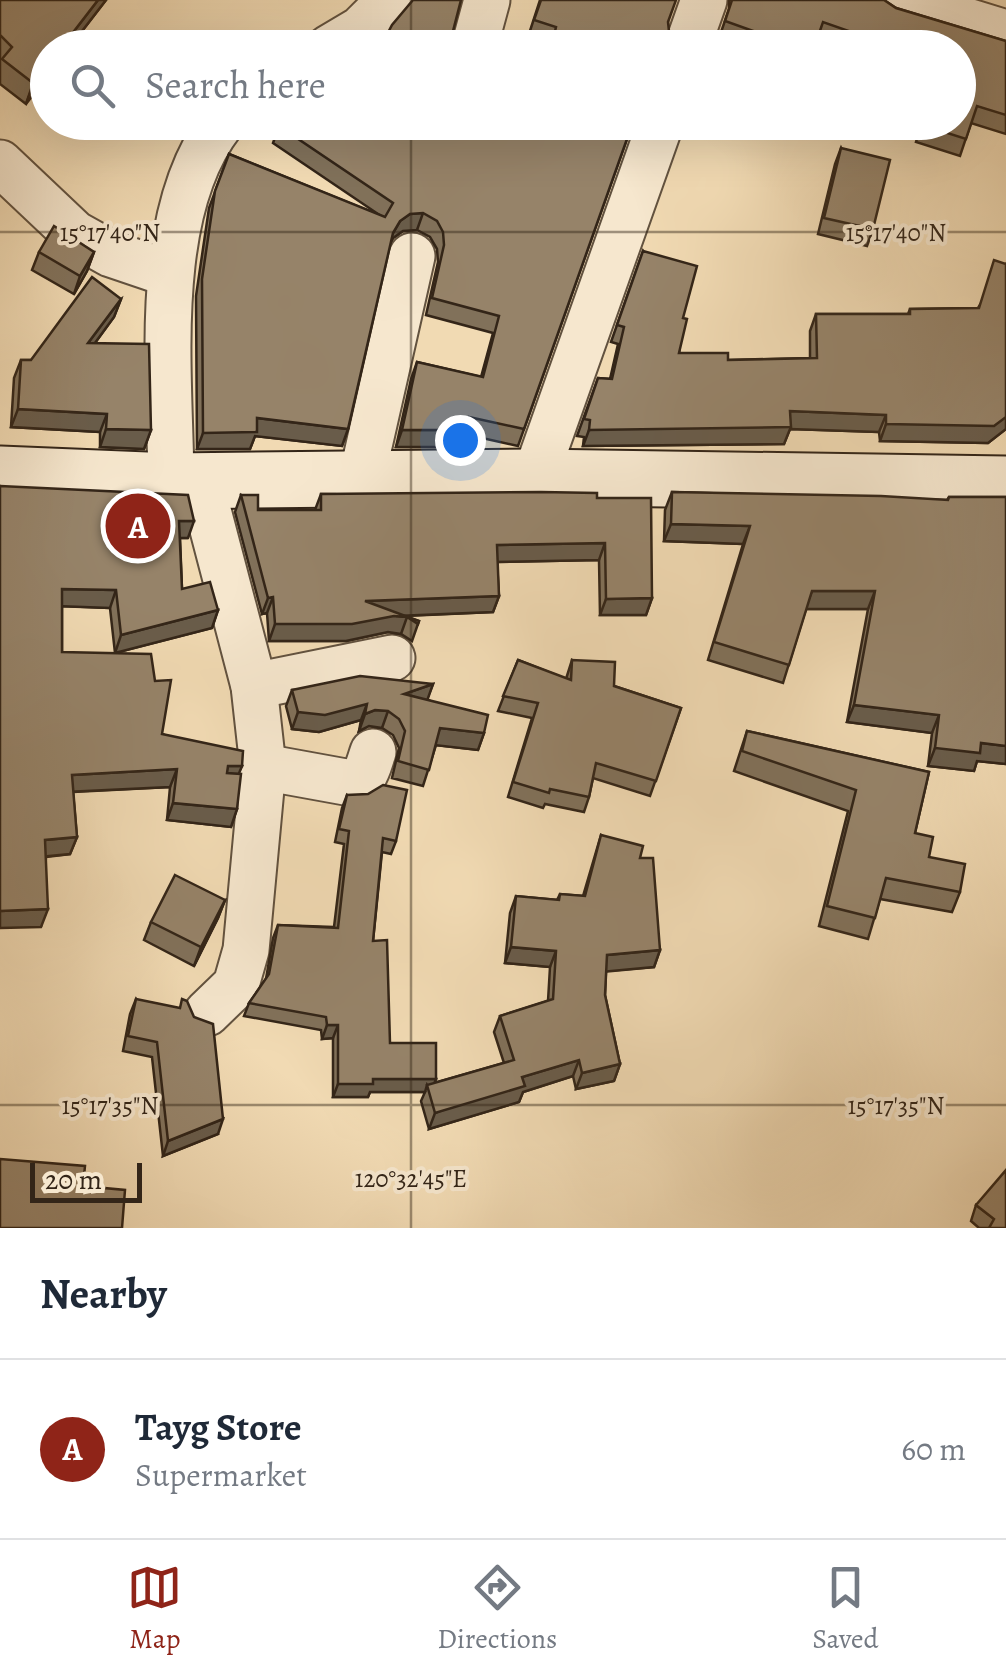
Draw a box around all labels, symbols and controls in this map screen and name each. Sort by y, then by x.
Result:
search box [30,30,976,140]
icon: search [65,58,120,113]
text: Search here [145,59,326,111]
text: 15°17'40"N [60,216,160,250]
text: 15°17'40"N [846,216,946,250]
your location [435,415,486,466]
pin: A [106,488,170,564]
text: 15°17'35"N [62,1089,158,1123]
text: 15°17'35"N [848,1089,944,1123]
scale bar [30,1158,142,1202]
text: 20 m [45,1161,102,1199]
text: 120°32'45"E [355,1162,467,1196]
text: Nearby [40,1265,167,1322]
text: Tayg Store [135,1401,301,1453]
text: A [62,1427,83,1471]
text: 60 m [901,1427,966,1471]
text: Supermarket [135,1453,307,1497]
tab: Map [127,1560,182,1658]
tab: Directions [437,1560,557,1658]
tab: Saved [812,1560,879,1658]

